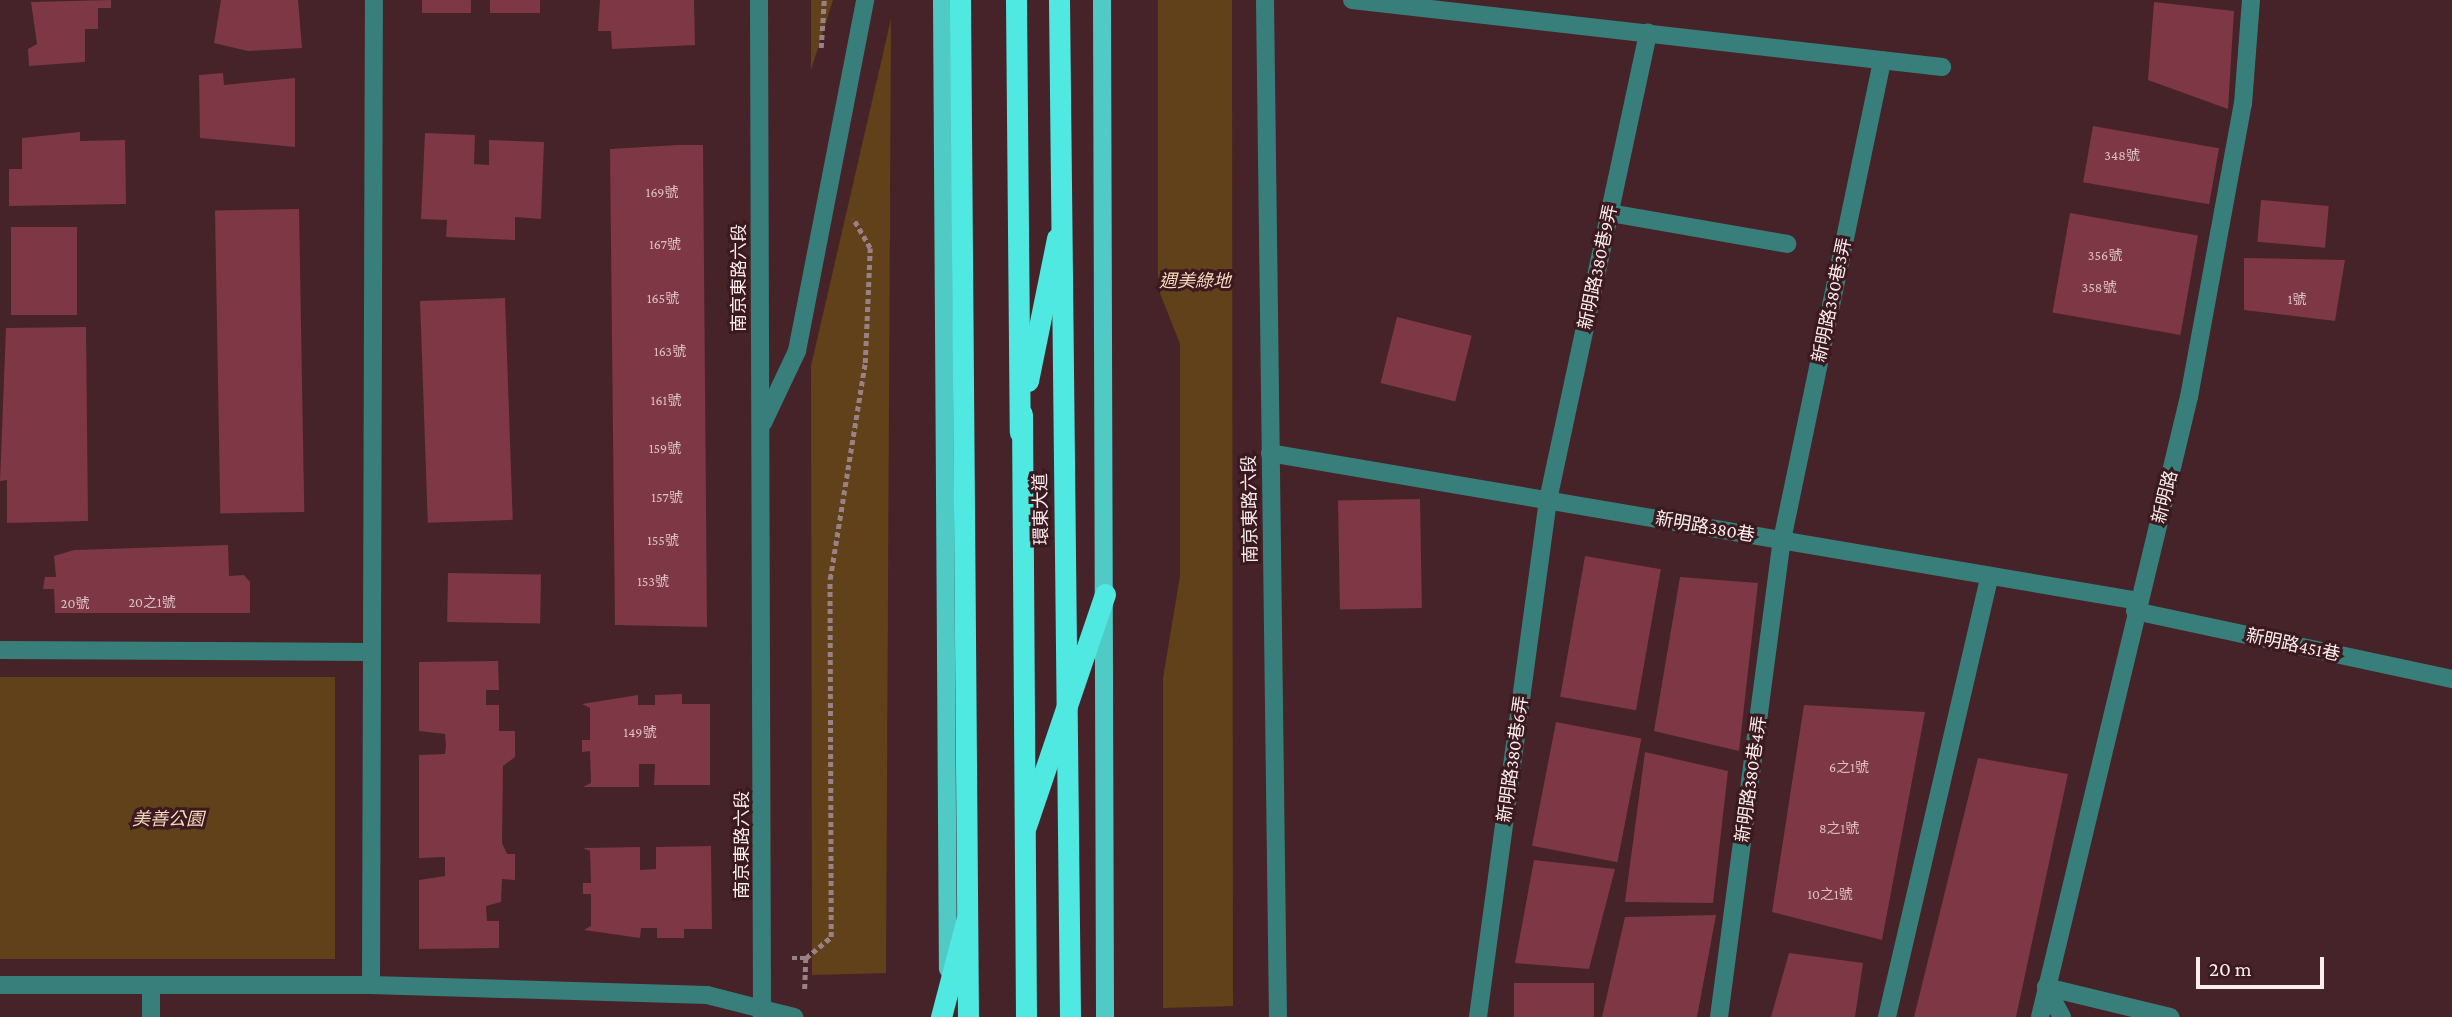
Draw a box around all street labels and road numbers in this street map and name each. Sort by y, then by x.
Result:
street label: 新明路380巷9弄 [1574,202,1622,332]
street label: 南京東路六段 [728,224,750,332]
street label: 新明路380巷3弄 [1808,236,1856,364]
street label: 南京東路六段 [1238,455,1262,563]
street label: 新明路 [2148,468,2182,526]
street label: 環東大道 [1030,473,1052,545]
street label: 新明路380巷 [1654,508,1756,546]
street label: 新明路451巷 [2244,625,2342,665]
street label: 新明路380巷6弄 [1493,694,1533,824]
street label: 新明路380巷4弄 [1731,714,1771,844]
street label: 南京東路六段 [731,791,753,899]

